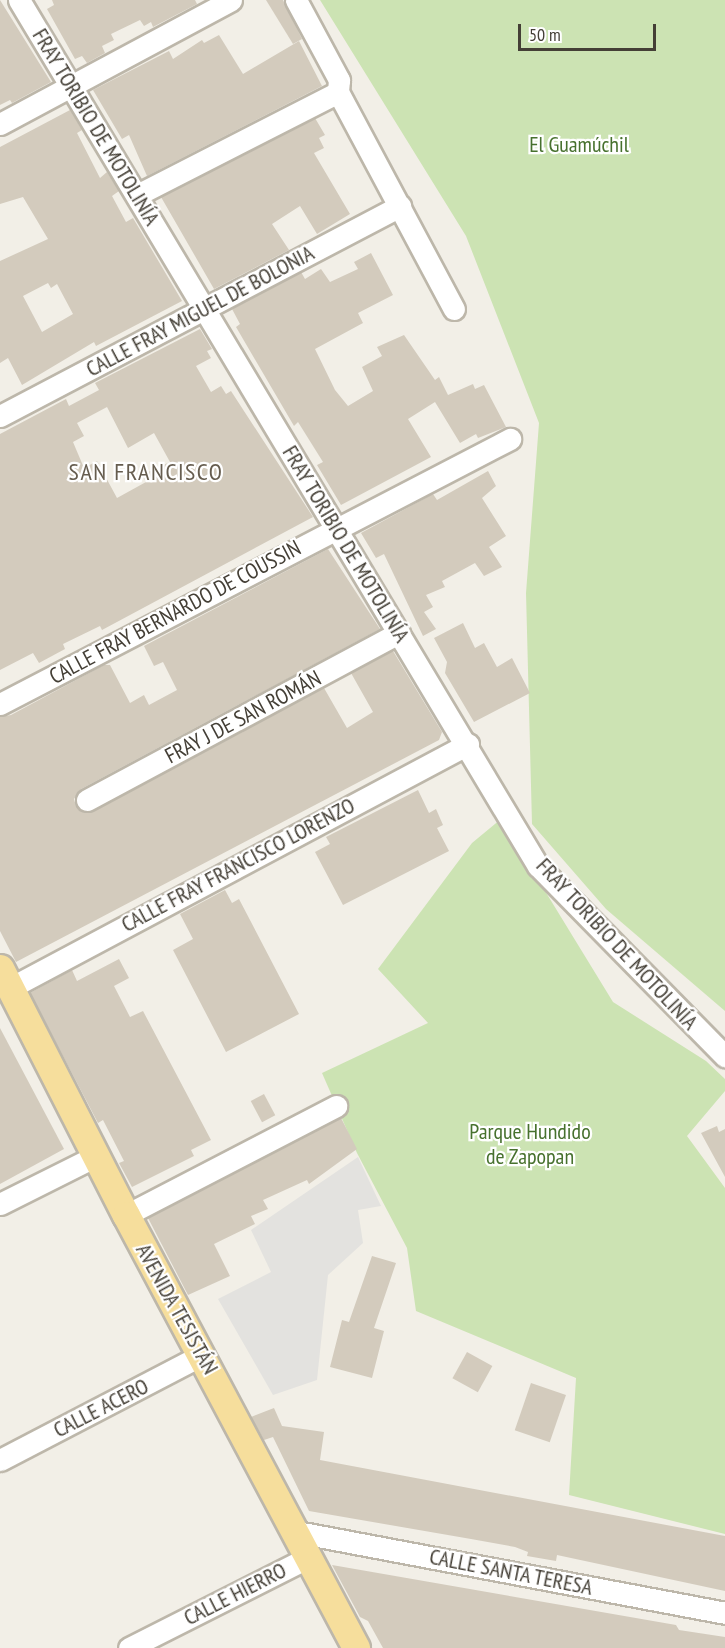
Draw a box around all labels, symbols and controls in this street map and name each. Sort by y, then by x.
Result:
scale bar [521,12,659,50]
text: 50 m [529,23,561,46]
street label: FRAY TORIBIO DE MOTOLINÍA [27,24,165,230]
park label: El Guamúchil [529,132,629,158]
street label: CALLE FRAY MIGUEL DE BOLONIA [81,239,319,383]
street label: FRAY TORIBIO DE MOTOLINÍA [277,441,415,647]
district label: SAN FRANCISCO [69,458,223,486]
street label: CALLE FRAY BERNARDO DE COUSSIN [45,534,305,690]
street label: FRAY J DE SAN ROMÁN [160,665,326,769]
street label: CALLE FRAY FRANCISCO LORENZO [117,792,359,938]
street label: FRAY TORIBIO DE MOTOLINÍA [530,852,704,1036]
park label: Parque Hundido de Zapopan [469,1118,591,1170]
street label: AVENIDA TESISTÁN [130,1239,224,1379]
street label: CALLE ACERO [49,1373,153,1443]
street label: CALLE SANTA TERESA [427,1543,595,1601]
street label: CALLE HIERRO [179,1557,291,1631]

